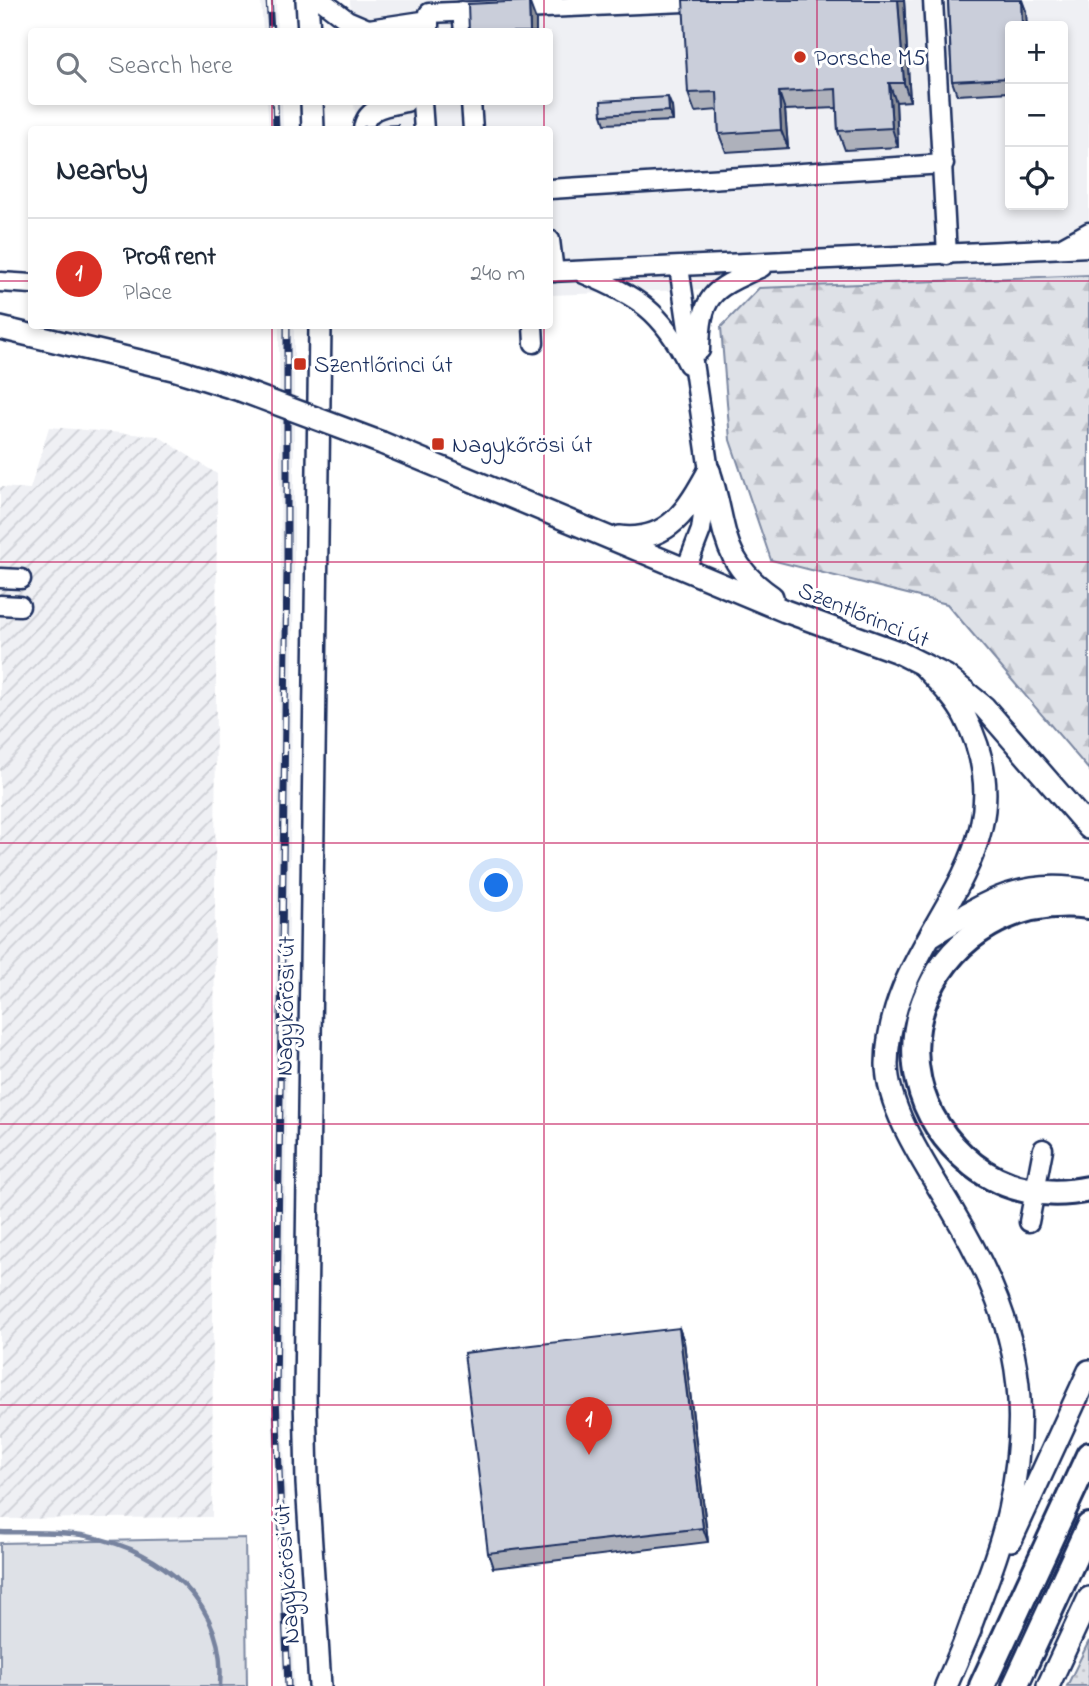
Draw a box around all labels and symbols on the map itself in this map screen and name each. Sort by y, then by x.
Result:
place label: Porsche M5 [814,42,926,77]
marker: Porsche M5 [792,49,808,65]
place label: Szentlőrinci út [314,349,453,384]
marker: Szentlőrinci út [292,356,308,372]
place label: Nagykőrösi út [452,429,592,465]
marker: Nagykőrösi út [430,436,446,452]
street label: Szentlőrinci út [792,574,934,659]
your location [479,868,513,902]
street label: Nagykőrösi út [269,936,307,1077]
pin: 1 [566,1397,612,1455]
street label: Nagykőrösi út [266,1502,312,1645]

